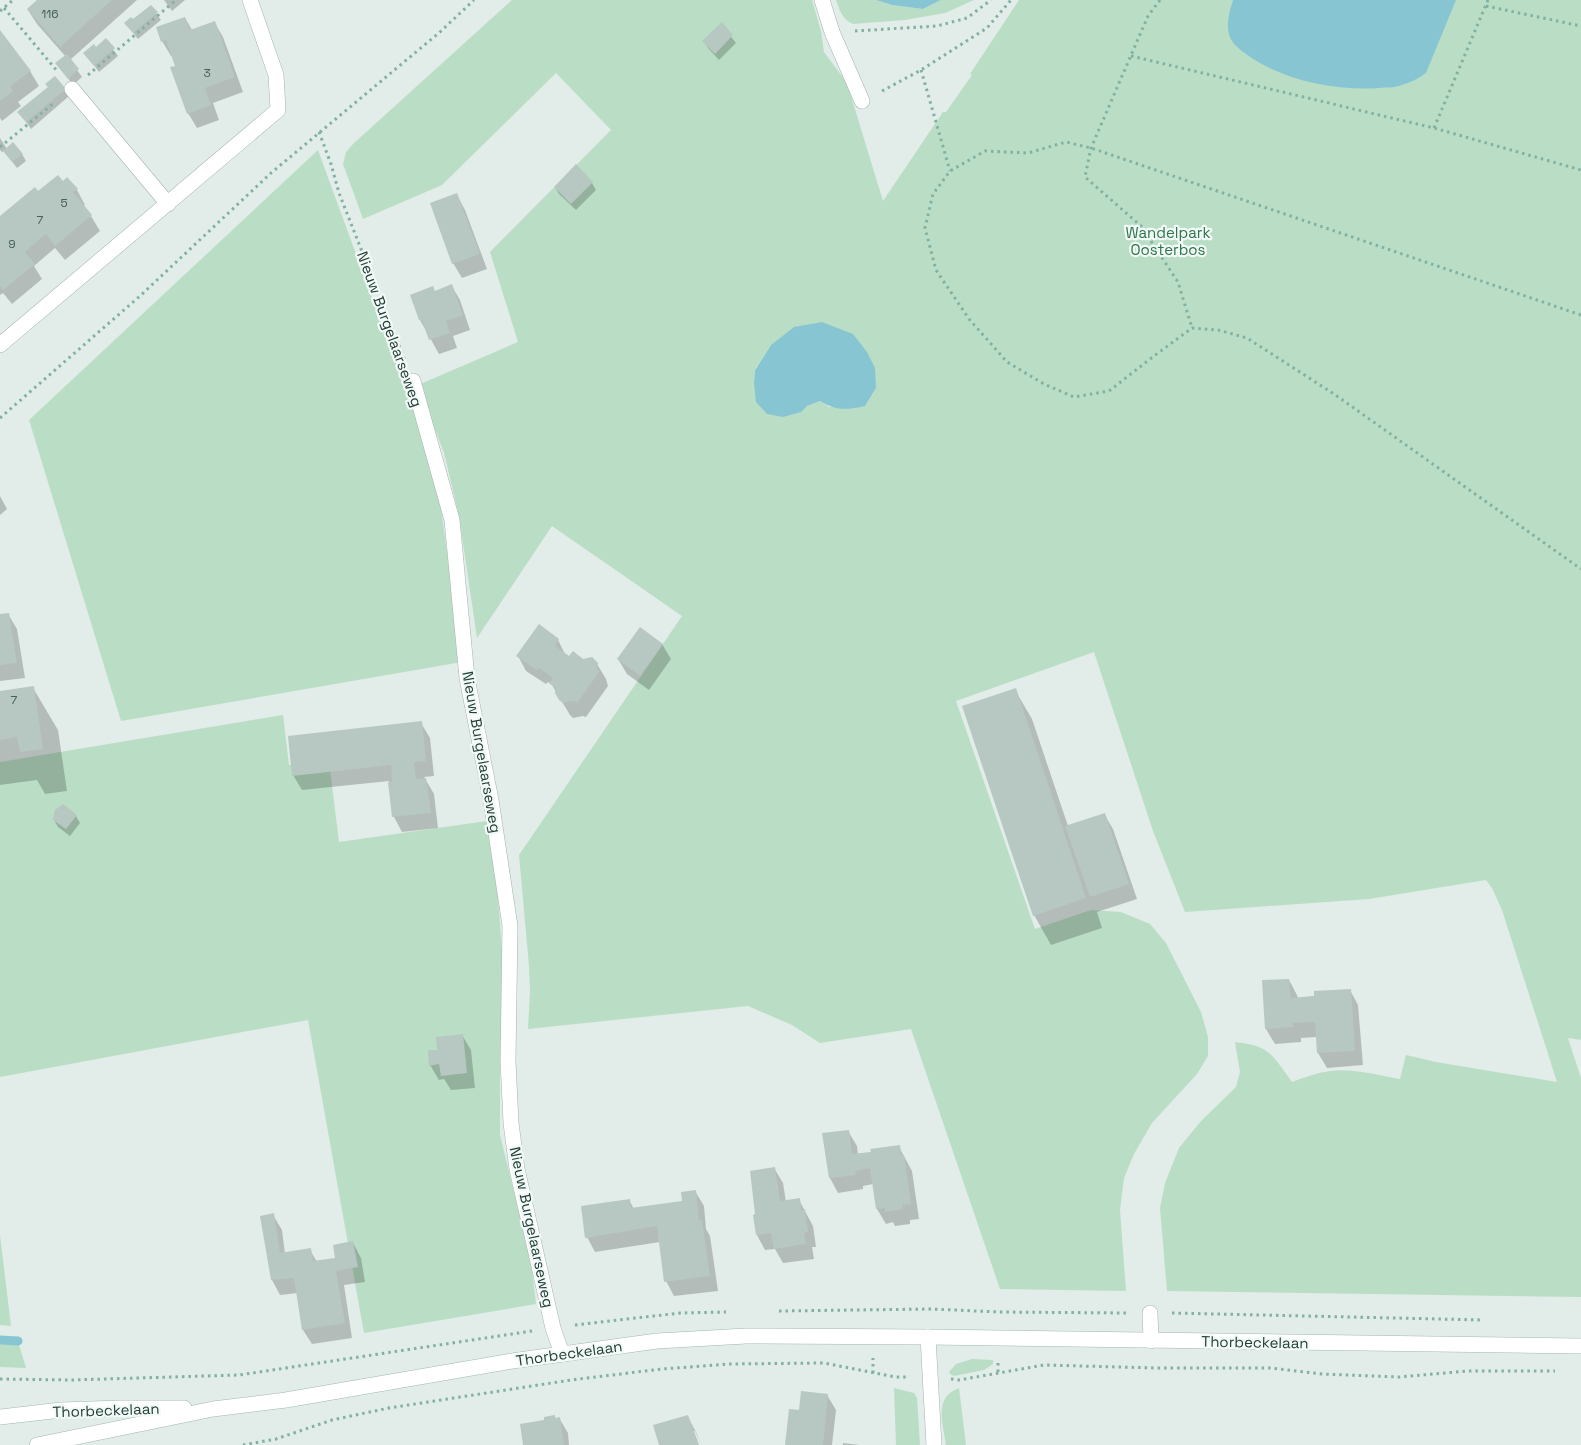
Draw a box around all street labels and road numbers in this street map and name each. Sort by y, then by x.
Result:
street label: Nieuw Burgelaarseweg [353,249,427,409]
street label: Nieuw Burgelaarseweg [458,670,506,834]
street label: Nieuw Burgelaarseweg [506,1145,558,1309]
street label: Thorbeckelaan [1201,1332,1309,1352]
street label: Thorbeckelaan [515,1336,623,1370]
street label: Thorbeckelaan [52,1399,160,1421]

